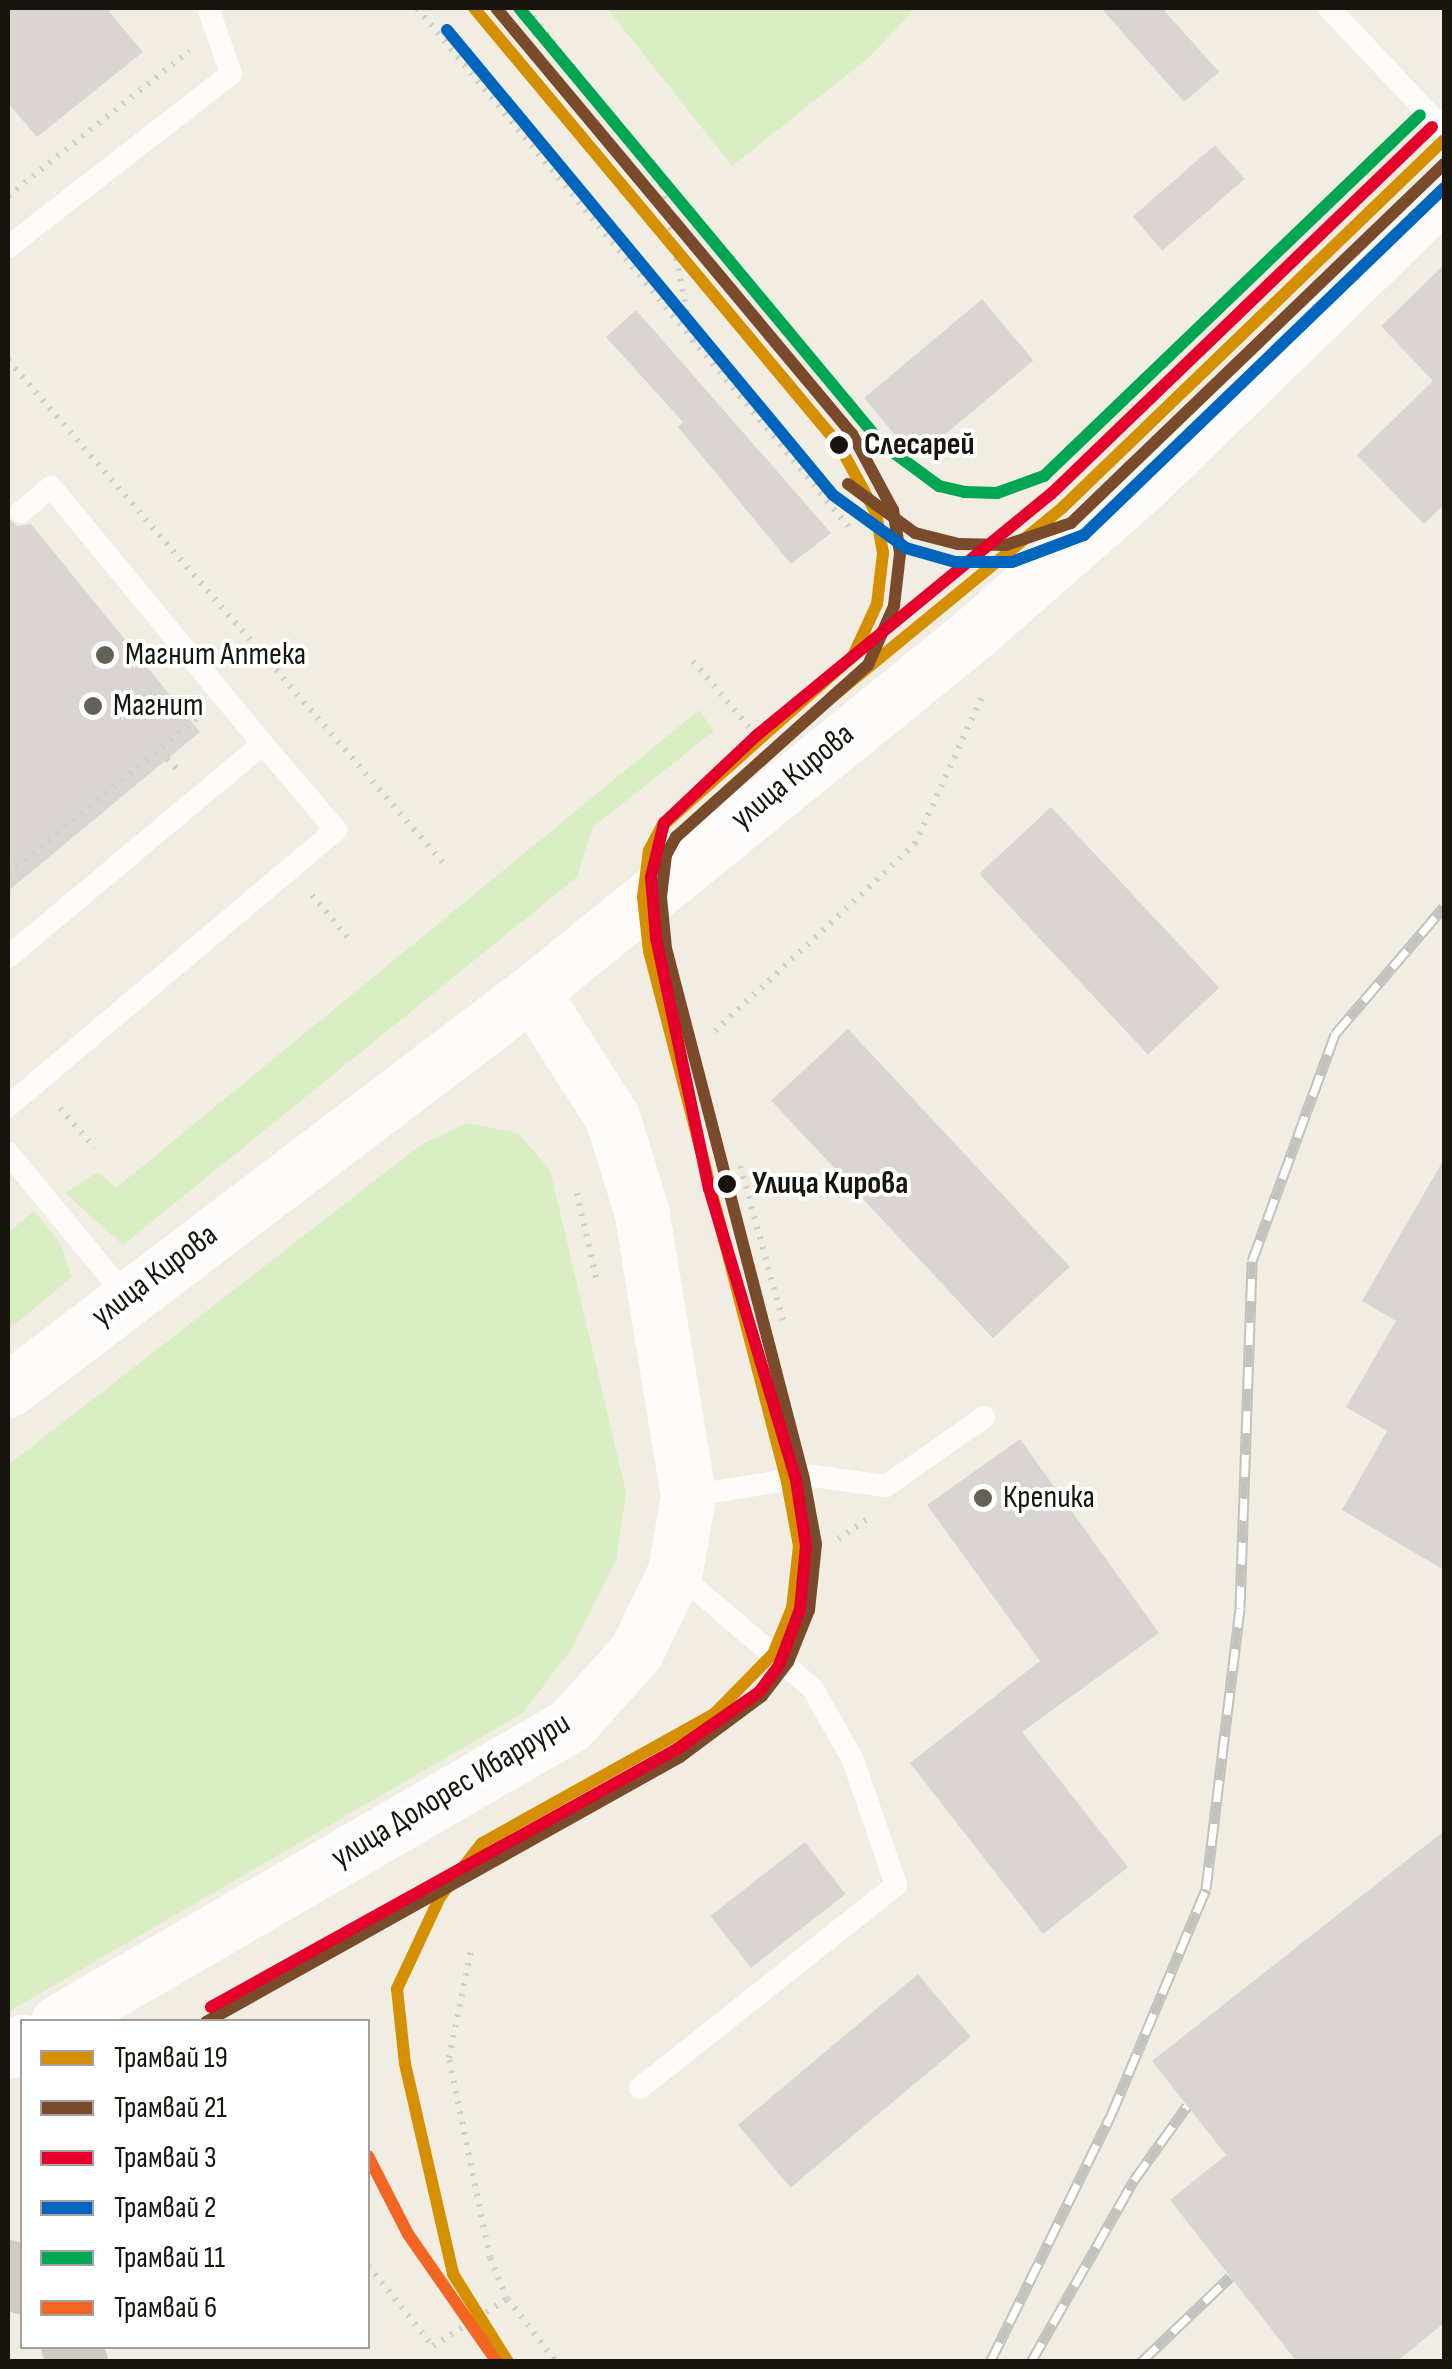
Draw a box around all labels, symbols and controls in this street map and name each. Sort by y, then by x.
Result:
place label: Слесарей [864,426,974,464]
marker: Слесарей [823,429,855,461]
place label: Магнит Аптека [125,636,306,674]
marker: Магнит Аптека [94,644,116,666]
place label: Магнит [113,687,203,725]
marker: Магнит [82,695,104,717]
street label: улица Кирова [724,716,862,838]
place label: Улица Кирова [752,1165,908,1203]
marker: Улица Кирова [711,1168,743,1200]
street label: улица Кирова [85,1216,225,1336]
place label: Крепика [1003,1479,1095,1517]
marker: Крепика [972,1487,994,1509]
street label: улица Долорес Ибаррури [325,1705,577,1877]
legend [20,2019,370,2349]
text: Трамвай 19 [114,2040,228,2076]
text: Трамвай 21 [114,2090,227,2126]
text: Трамвай 3 [114,2140,216,2176]
text: Трамвай 2 [114,2190,216,2226]
text: Трамвай 11 [114,2240,225,2276]
text: Трамвай 6 [114,2290,217,2326]

